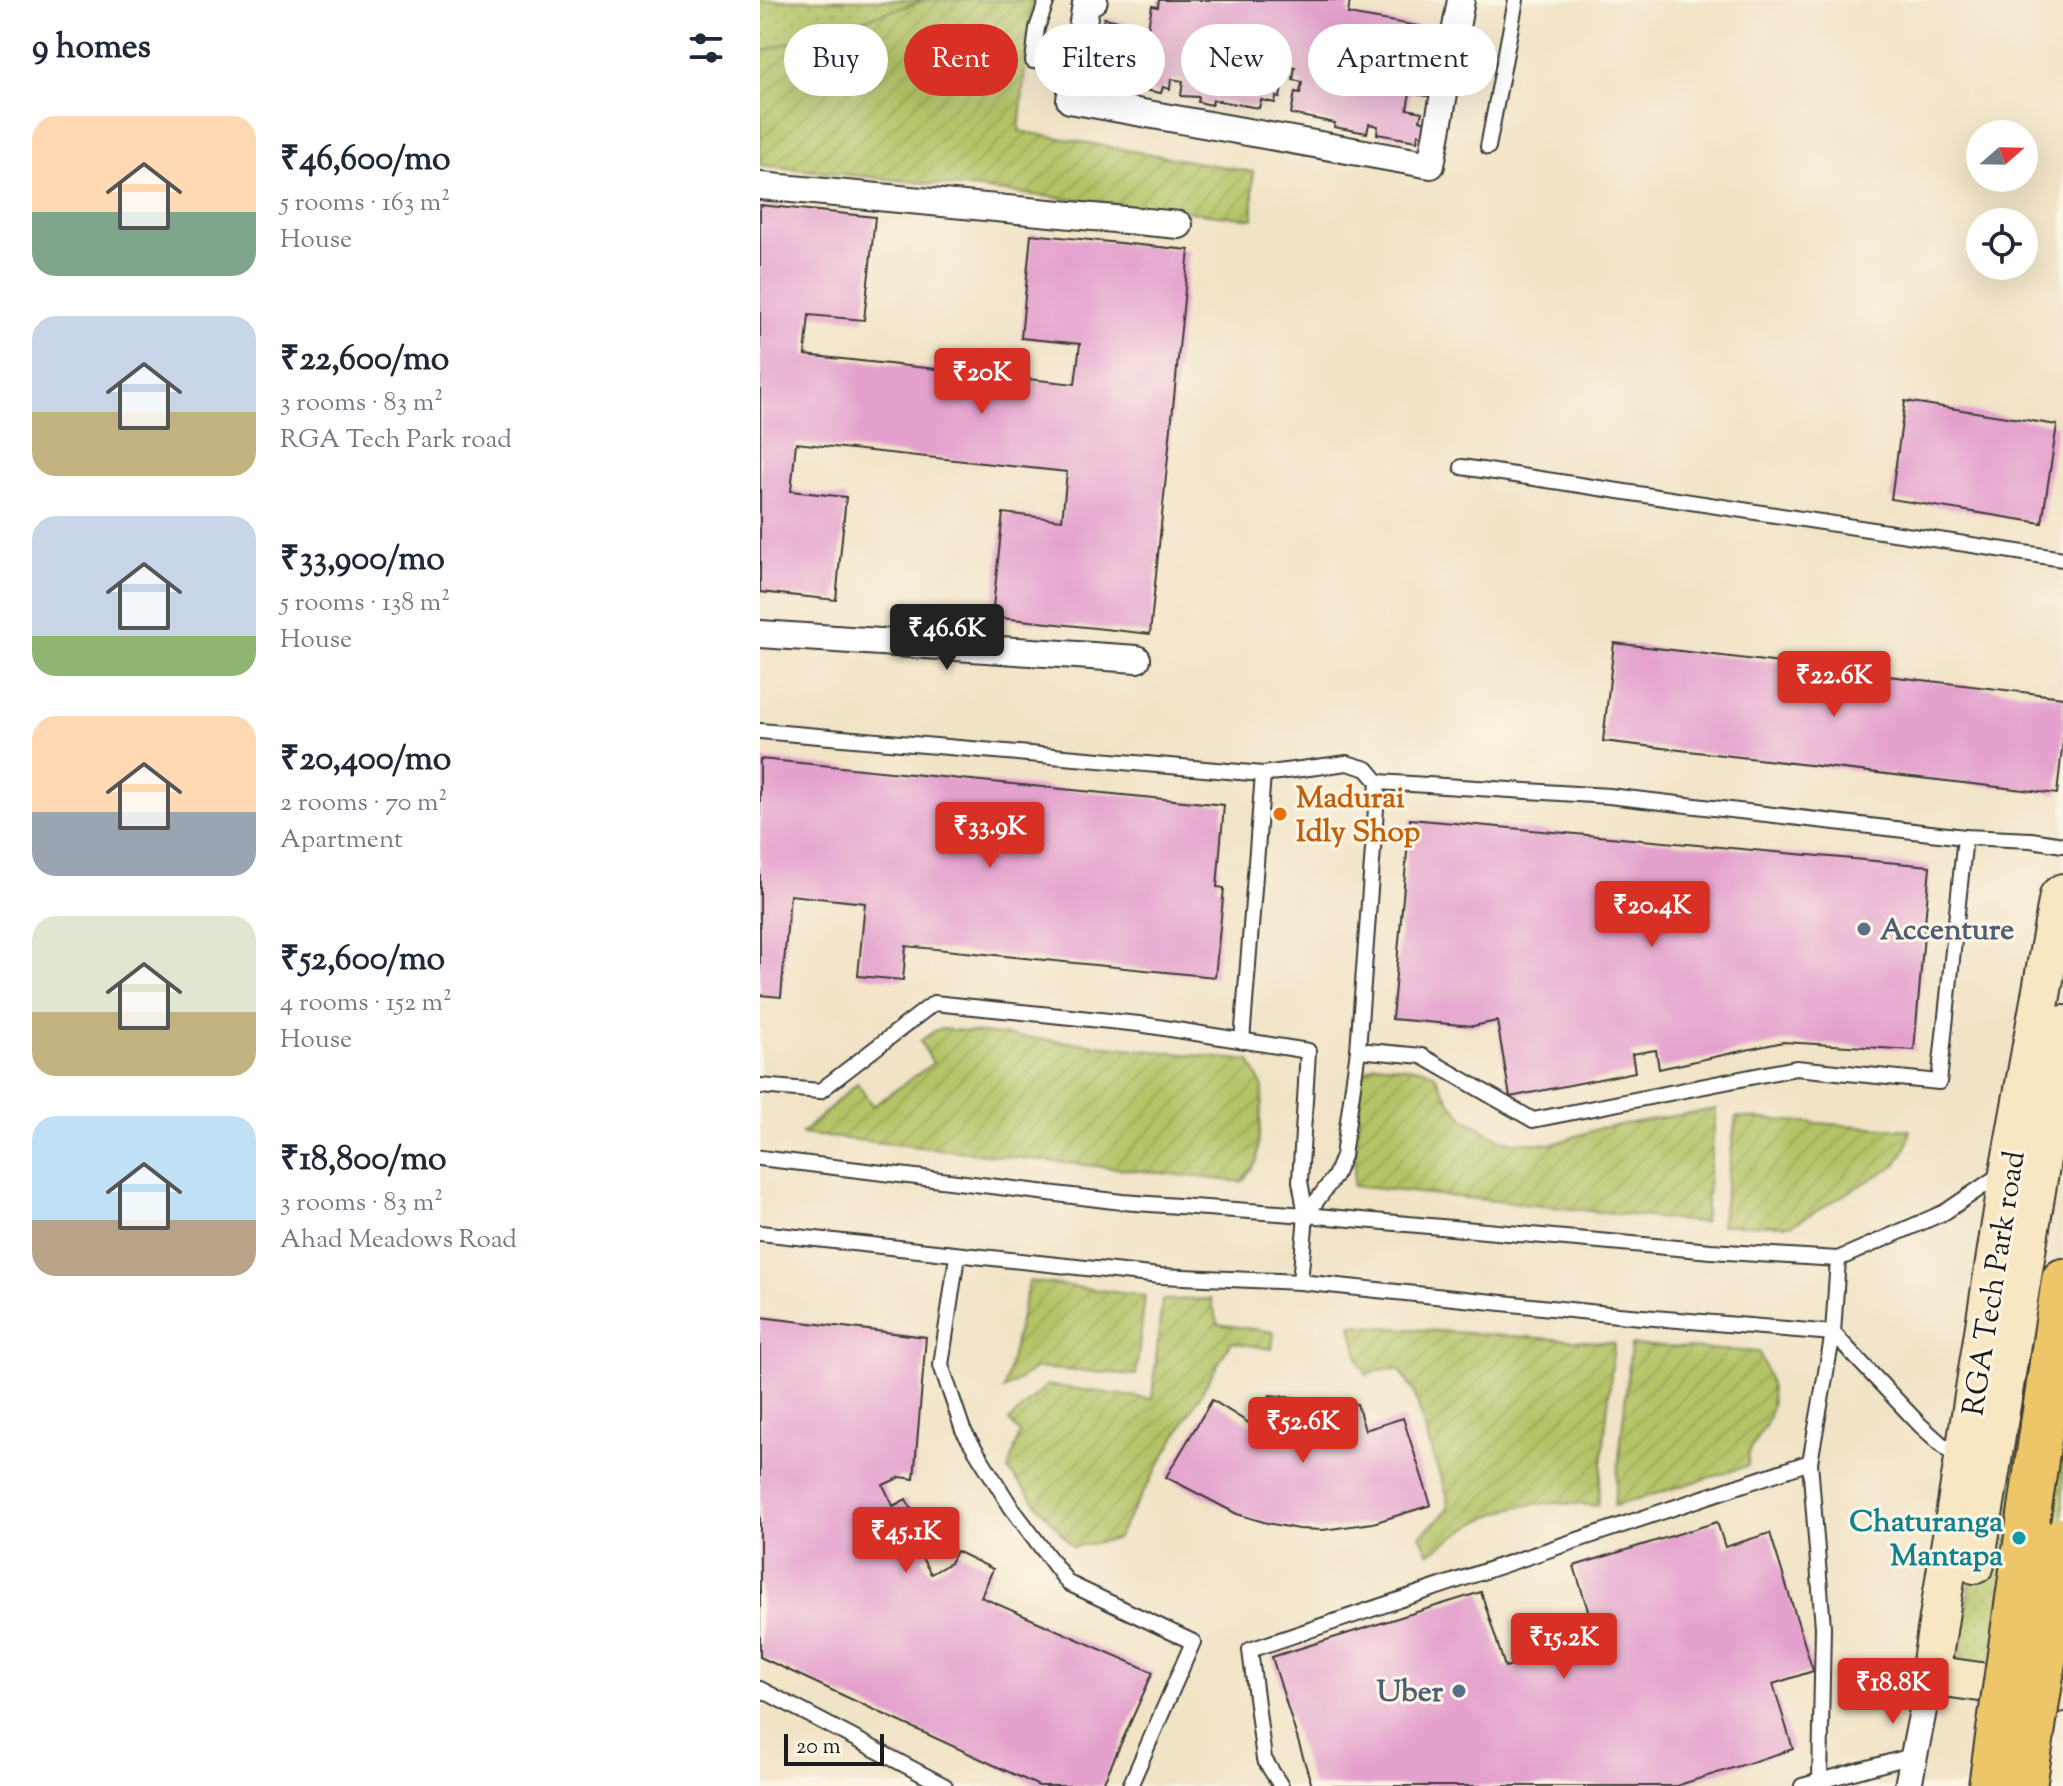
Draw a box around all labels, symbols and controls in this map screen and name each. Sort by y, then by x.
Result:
text: 9 homes [32,24,151,73]
chip: Buy [784,24,888,96]
chip: Rent [904,24,1018,96]
chip: Filters [1034,24,1165,96]
chip: New [1181,24,1292,96]
chip: Apartment [1308,24,1497,96]
icon: filters [684,26,728,70]
north arrow [1966,120,2038,192]
map controls [1966,120,2038,280]
text: ₹46,600/mo [280,136,451,185]
icon: home [96,148,192,244]
text: 5 rooms · 163 m² [280,185,450,222]
button: locate [1966,208,2038,280]
text: House [280,222,352,259]
text: ₹22,600/mo [280,336,449,385]
icon: home [96,348,192,444]
pin: ₹20K [935,348,1029,416]
text: ₹20K [952,355,1012,392]
text: 3 rooms · 83 m² [280,385,443,422]
text: RGA Tech Park road [280,422,512,459]
text: ₹33,900/mo [280,536,445,585]
icon: home [96,548,192,644]
text: 5 rooms · 138 m² [280,585,450,622]
pin: ₹46.6K [882,604,1012,672]
text: ₹46.6K [908,611,986,648]
text: House [280,622,352,659]
pin: ₹22.6K [1769,651,1899,719]
text: ₹22.6K [1796,658,1873,695]
text: ₹20,400/mo [280,736,451,785]
icon: home [96,748,192,844]
place label: Madurai Idly Shop [1296,778,1420,855]
text: 2 rooms · 70 m² [280,785,447,822]
pin: ₹33.9K [925,802,1055,870]
marker: Madurai Idly Shop [1271,805,1289,823]
text: ₹33.9K [953,809,1027,846]
text: Apartment [280,822,403,859]
pin: ₹20.4K [1587,881,1717,949]
text: ₹20.4K [1613,888,1691,925]
place label: Accenture [1880,910,2014,953]
marker: Accenture [1855,920,1873,938]
text: ₹52,600/mo [280,936,445,985]
icon: home [96,948,192,1044]
text: 4 rooms · 152 m² [280,985,452,1022]
text: House [280,1022,352,1059]
text: ₹18,800/mo [280,1136,447,1185]
icon: home [96,1148,192,1244]
street label: RGA Tech Park road [1953,1148,2038,1419]
text: 3 rooms · 83 m² [280,1185,443,1222]
text: Ahad Meadows Road [280,1222,517,1259]
pin: ₹52.6K [1238,1397,1368,1465]
text: ₹52.6K [1266,1404,1340,1441]
place label: Chaturanga Mantapa [1849,1502,2003,1579]
pin: ₹45.1K [841,1507,971,1575]
text: ₹45.1K [870,1514,942,1551]
marker: Chaturanga Mantapa [2010,1529,2028,1547]
pin: ₹15.2K [1499,1613,1629,1681]
text: ₹15.2K [1529,1620,1599,1657]
pin: ₹18.8K [1828,1658,1958,1726]
text: ₹18.8K [1856,1665,1930,1702]
place label: Uber [1376,1672,1444,1715]
marker: Uber [1450,1682,1468,1700]
scale bar [784,1730,884,1766]
text: 20 m [796,1732,841,1764]

